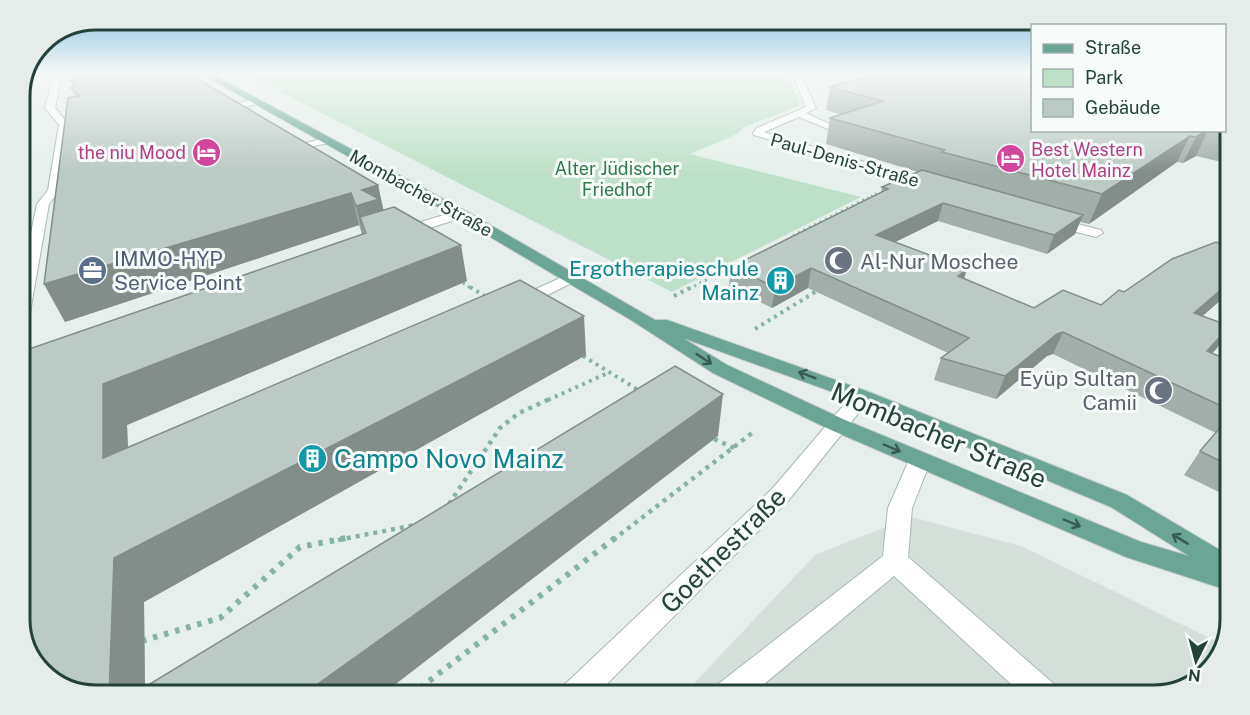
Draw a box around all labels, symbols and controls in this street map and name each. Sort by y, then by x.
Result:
legend [1031,24,1226,132]
text: Straße [1085,37,1141,58]
text: Park [1085,67,1123,88]
text: Gebäude [1085,97,1160,118]
street label: Paul-Denis-Straße [768,129,922,191]
hotel icon: the niu Mood [191,136,223,168]
place label: Best Western Hotel Mainz [1031,139,1143,181]
place label: the niu Mood [78,142,186,163]
hotel icon: Best Western Hotel Mainz [994,143,1026,175]
street label: Mombacher Straße [346,145,496,241]
park label: Alter Jüdischer Friedhof [554,158,680,200]
mosque icon: Al-Nur Moschee [823,245,855,277]
place label: IMMO-HYP Service Point [114,246,243,295]
place label: Al-Nur Moschee [860,249,1018,274]
office icon: IMMO-HYP Service Point [77,254,109,286]
place label: Ergotherapieschule Mainz [569,256,759,305]
building icon: Ergotherapieschule Mainz [764,264,796,296]
one-way arrow [695,353,712,366]
place label: Eyüp Sultan Camii [1019,366,1137,415]
one-way arrow [799,369,817,380]
mosque icon: Eyüp Sultan Camii [1142,374,1174,406]
street label: Mombacher Straße [827,376,1051,494]
building icon: Campo Novo Mainz [297,442,329,474]
place label: Campo Novo Mainz [334,443,564,474]
one-way arrow [882,443,901,454]
street label: Goethestraße [654,481,792,619]
one-way arrow [1062,518,1080,530]
one-way arrow [1172,532,1189,544]
north arrow [1166,631,1226,691]
text: N [1187,665,1202,686]

